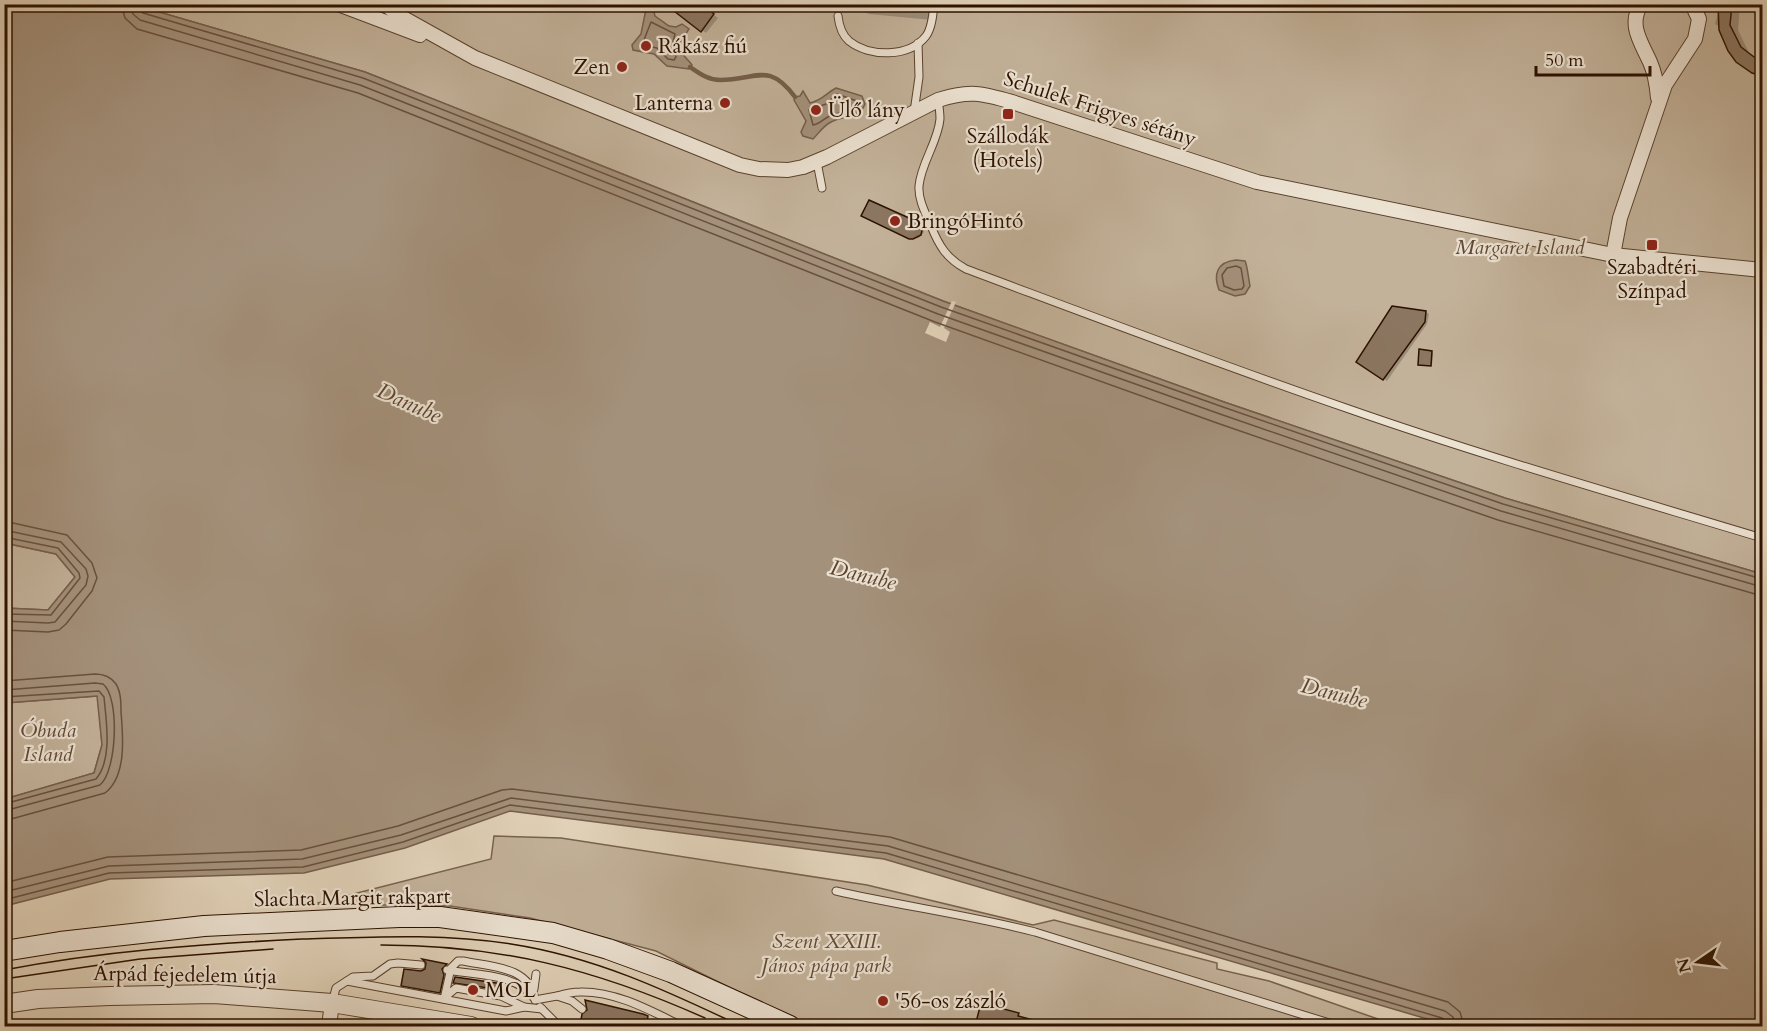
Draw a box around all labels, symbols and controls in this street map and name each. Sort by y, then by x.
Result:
place label: Rákász fiú [658,32,747,61]
marker: Rákász fiú [639,39,653,53]
scale bar [1536,39,1650,77]
text: 50 m [1545,48,1584,73]
place label: Zen [574,53,610,82]
marker: Zen [615,60,629,74]
street label: Schulek Frigyes sétány [1000,64,1200,154]
place label: Lanterna [634,89,713,118]
marker: Lanterna [718,96,732,110]
place label: Ülő lány [828,96,905,125]
marker: Ülő lány [809,103,823,117]
marker: Szállodák (Hotels) [1001,107,1015,121]
place label: Szállodák (Hotels) [967,122,1050,175]
place label: BringóHintó [907,207,1023,236]
marker: BringóHintó [888,214,902,228]
park label: Margaret Island [1455,233,1586,262]
marker: Szabadtéri Színpad [1645,238,1659,252]
place label: Szabadtéri Színpad [1607,253,1697,306]
water label: Danube [372,376,446,431]
water label: Danube [827,552,900,598]
water label: Danube [1298,670,1371,716]
park label: Óbuda Island [20,716,76,769]
street label: Slachta Margit rakpart [254,882,451,914]
park label: Szent XXIII. János pápa park [756,927,892,980]
north arrow [1668,932,1728,992]
text: N [1672,956,1697,975]
street label: Árpád fejedelem útja [93,959,277,991]
place label: MOL [485,976,536,1005]
marker: MOL [466,983,480,997]
place label: '56-os zászló [895,987,1006,1016]
marker: '56-os zászló [876,994,890,1008]

